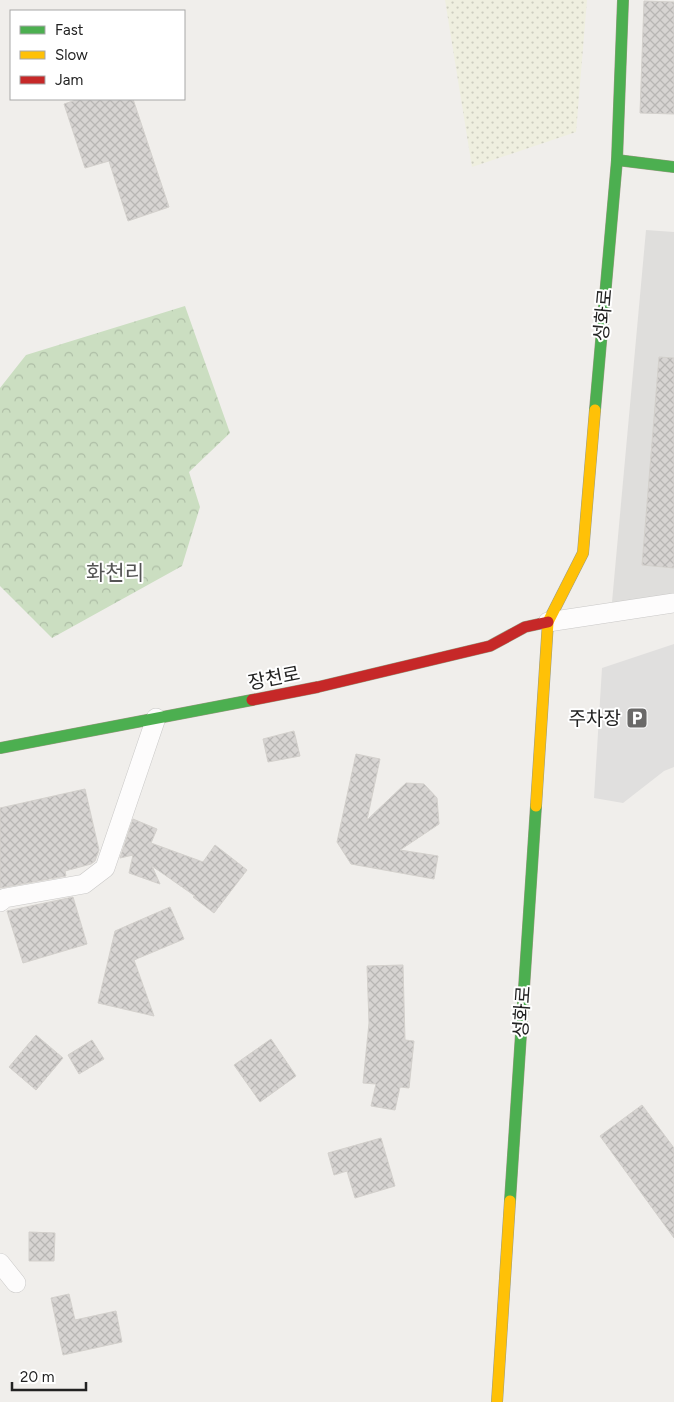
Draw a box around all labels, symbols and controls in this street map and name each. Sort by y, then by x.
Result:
legend [10,10,185,100]
text: Fast [55,21,84,39]
text: Slow [55,46,88,64]
text: Jam [55,71,83,89]
street label: 성화로 [589,288,617,342]
district label: 화천리 [86,560,144,585]
street label: 장천로 [246,662,302,694]
parking icon: 주차장 [625,706,649,730]
place label: 주차장 [569,707,621,730]
street label: 성화로 [509,985,535,1039]
scale bar [12,1360,86,1392]
text: 20 m [20,1368,54,1386]

